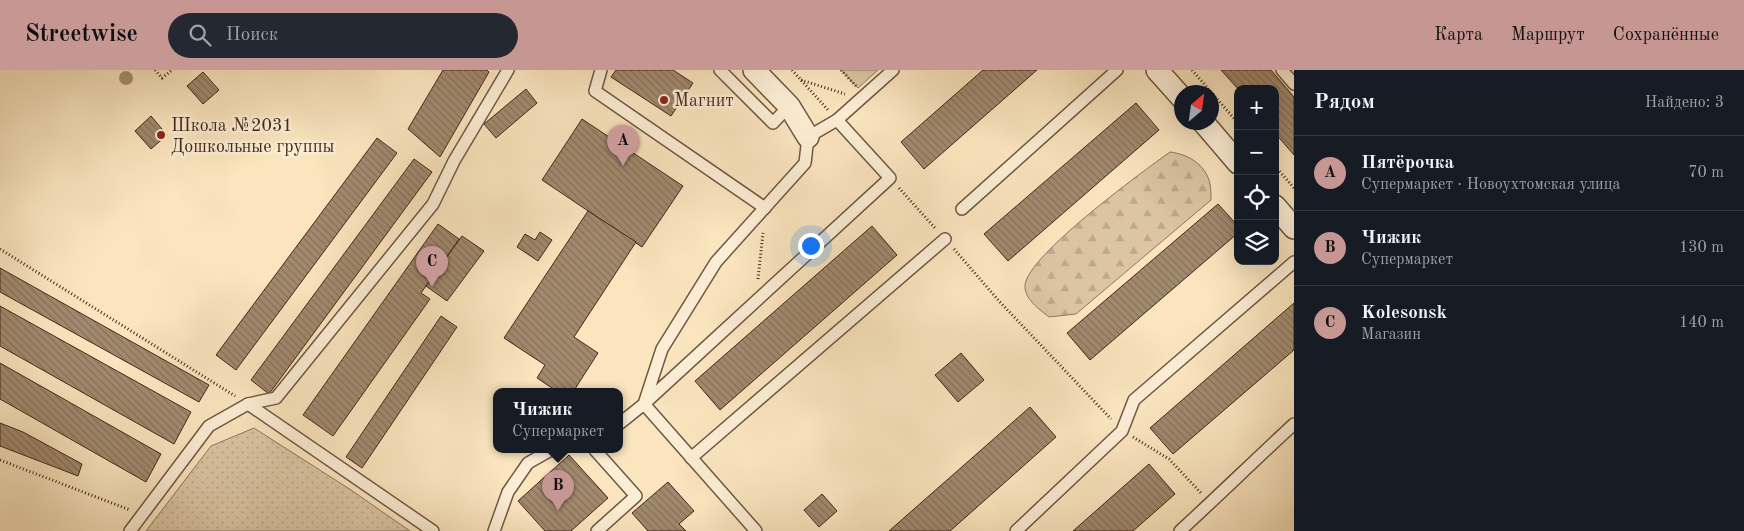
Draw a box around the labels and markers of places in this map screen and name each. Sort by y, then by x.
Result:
place label: Магнит [674,92,734,110]
marker: Магнит [658,94,670,106]
place label: Школа №2031 Дошкольные группы [171,117,335,156]
pin: A [607,125,639,166]
marker: Школа №2031 Дошкольные группы [155,129,167,141]
pin: C [416,246,448,287]
pin: B [542,470,574,511]

